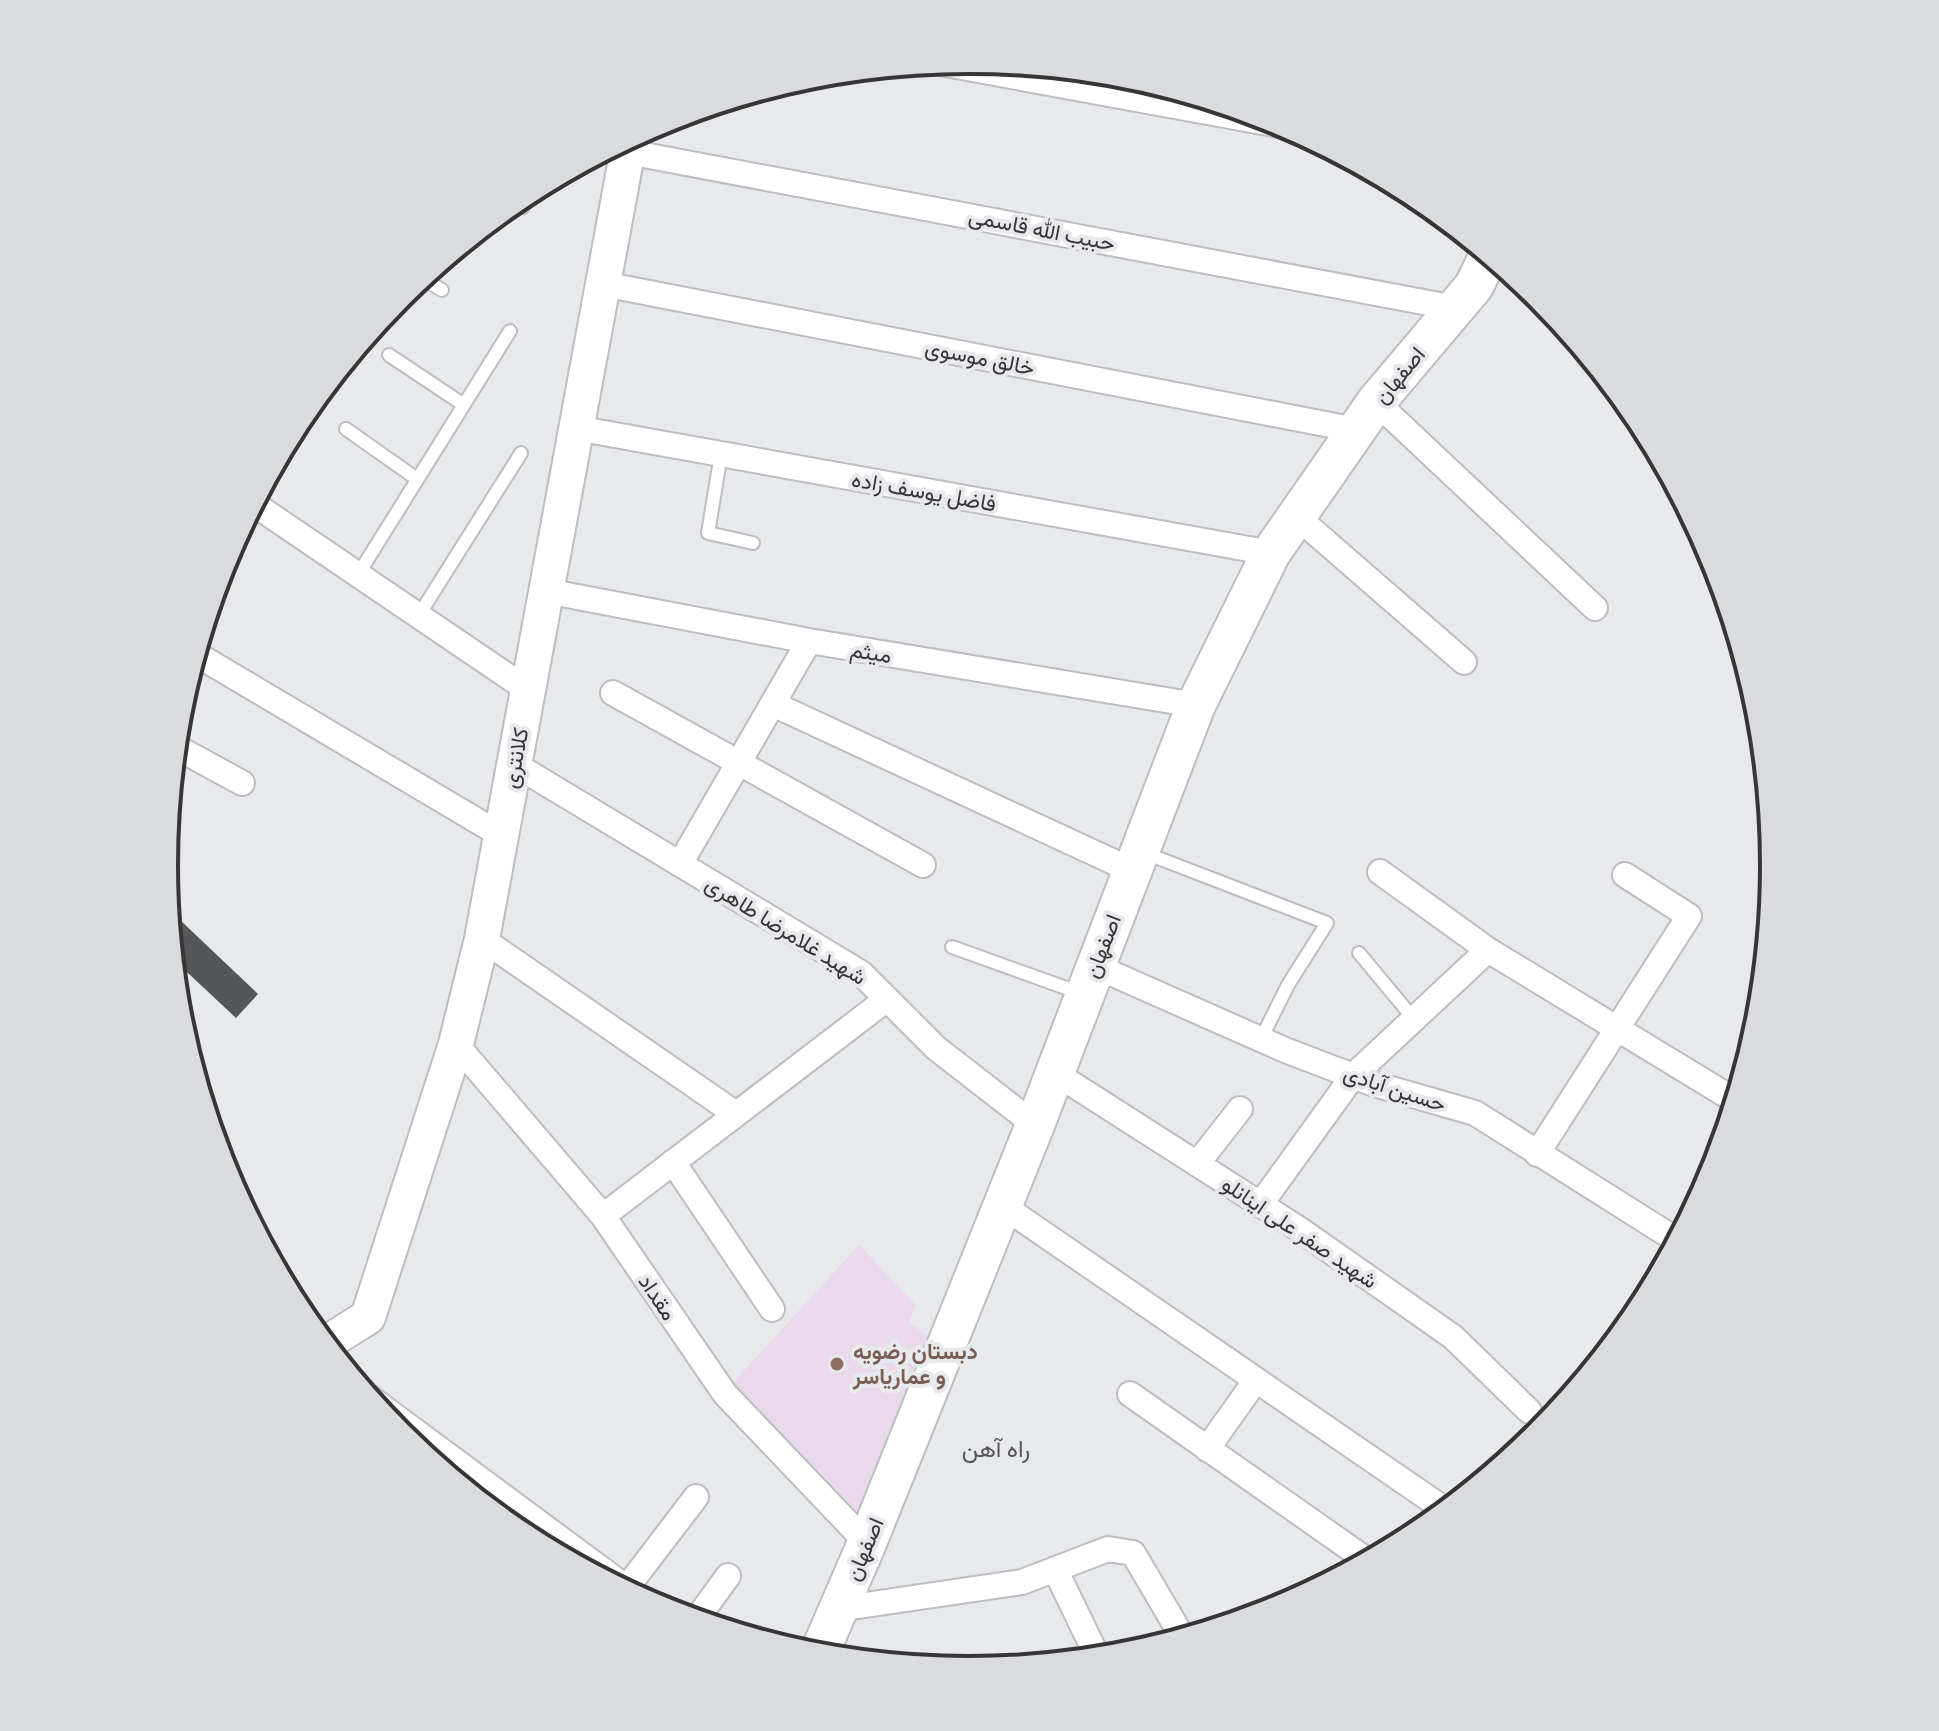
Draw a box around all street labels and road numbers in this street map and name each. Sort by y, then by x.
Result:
street label: حبیب الله قاسمی [966,200,1118,258]
street label: خالق موسوی [923,332,1037,382]
street label: اصفهان [1366,340,1432,410]
street label: فاضل یوسف زاده [849,464,999,518]
street label: میثم [848,634,894,670]
street label: کلانتری [494,725,536,791]
street label: شهید غلامرضا طاهری [700,868,872,992]
street label: اصفهان [1076,910,1128,982]
street label: حسین آبادی [1340,1057,1450,1119]
street label: شهید صفر علی اینانلو [1216,1169,1384,1295]
street label: مقداد [632,1268,684,1326]
street label: اصفهان [837,1513,891,1585]

